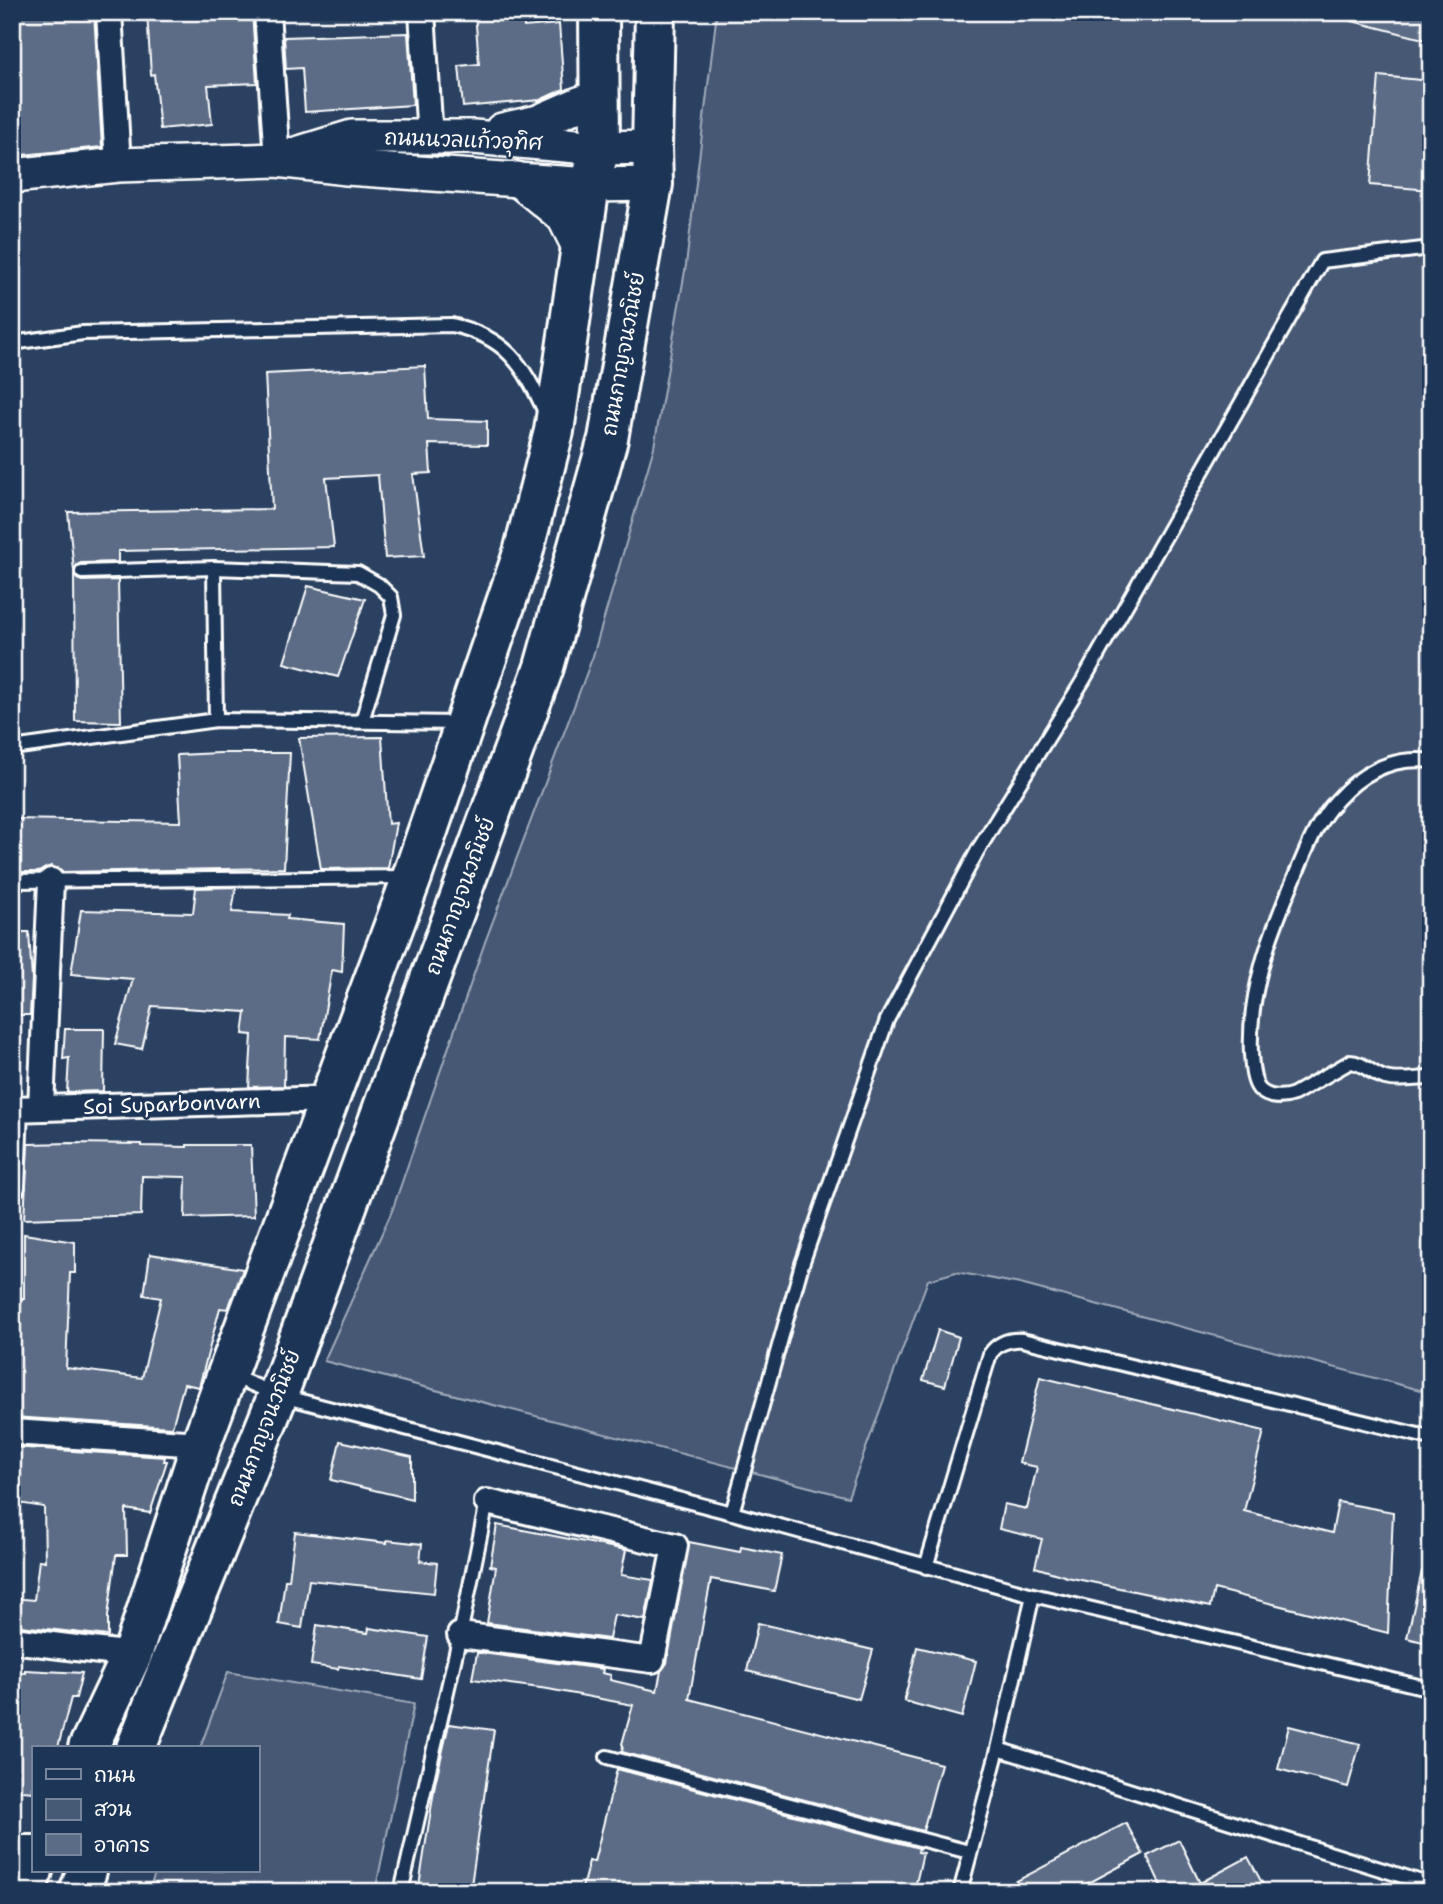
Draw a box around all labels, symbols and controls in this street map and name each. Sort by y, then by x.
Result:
street label: ถนนนวลแก้วอุทิศ [384,123,544,159]
street label: ถนนกาญจนวณิชย์ [595,270,651,438]
street label: ถนนกาญจนวณิชย์ [418,813,502,979]
street label: Soi Suparbonvarn [83,1087,261,1121]
street label: ถนนกาญจนวณิชย์ [221,1345,307,1511]
legend [32,1746,259,1872]
text: ถนน [94,1761,135,1789]
text: สวน [94,1795,131,1823]
text: อาคาร [94,1831,150,1859]

